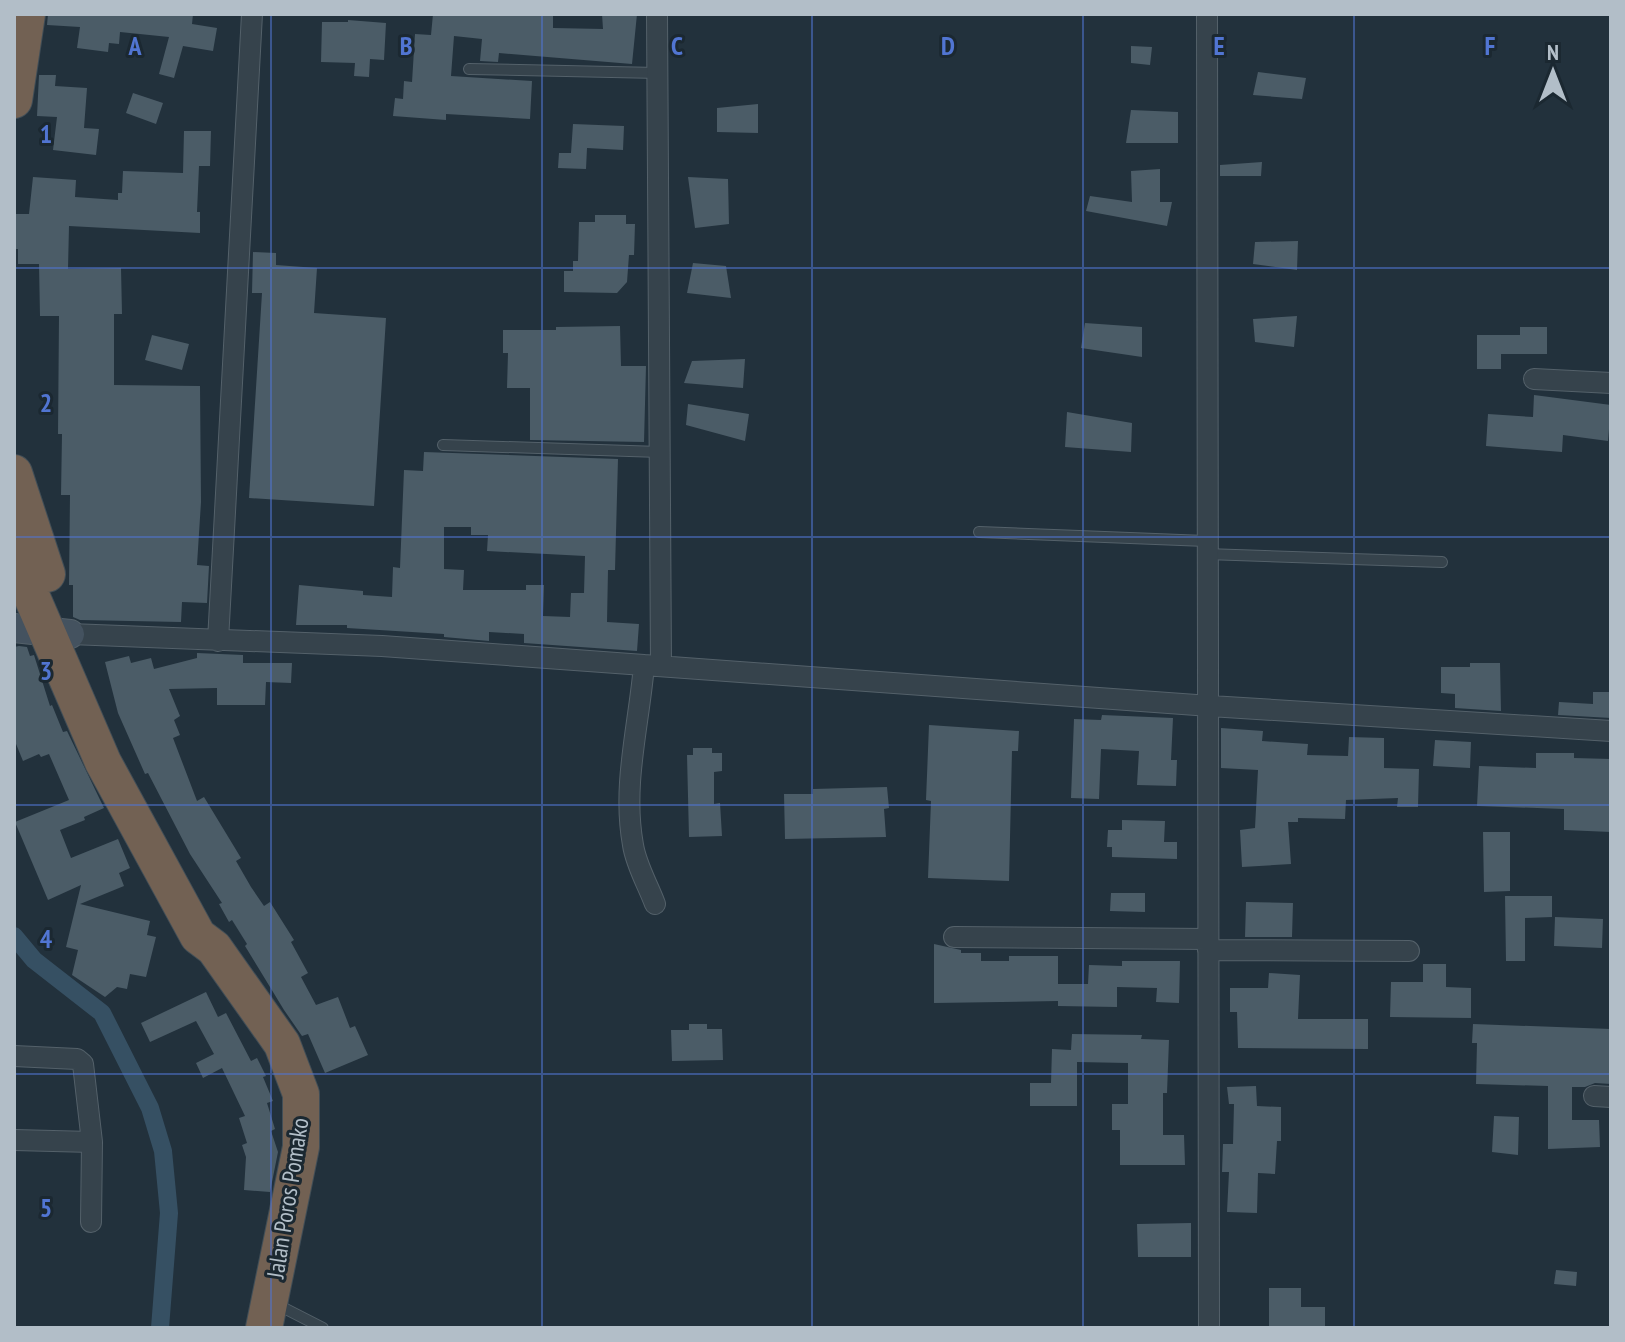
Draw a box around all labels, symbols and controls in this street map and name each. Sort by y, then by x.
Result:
text: A [127,29,142,62]
text: B [400,29,413,62]
text: C [671,29,683,62]
text: D [941,29,955,62]
text: E [1213,29,1225,62]
text: F [1485,29,1496,62]
north arrow [1513,32,1593,112]
text: N [1547,38,1559,66]
text: 1 [40,117,52,150]
text: 2 [40,386,52,419]
text: 3 [40,654,52,687]
text: 4 [40,922,53,955]
street label: Jalan Poros Pomako [259,1115,315,1281]
text: 5 [40,1191,52,1224]

